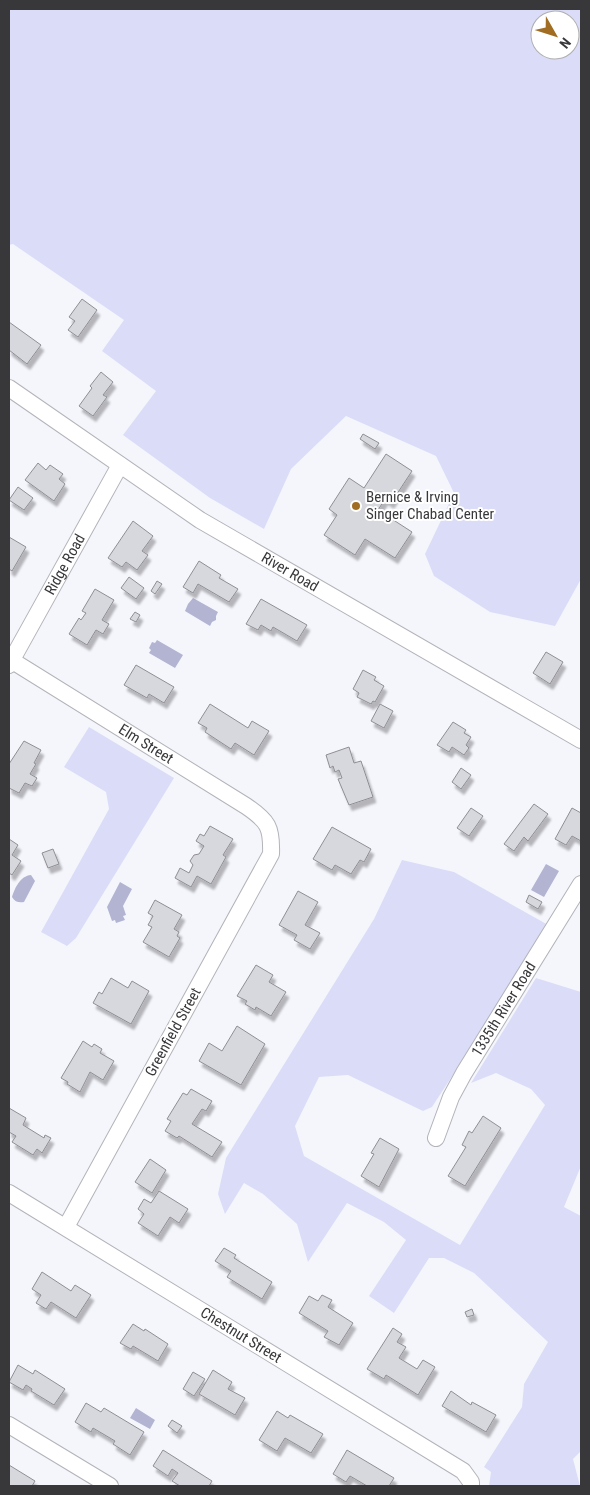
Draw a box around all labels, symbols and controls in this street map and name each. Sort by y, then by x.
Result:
north arrow [530,10,580,60]
text: N [556,35,574,52]
place label: Bernice & Irving Singer Chabad Center [366,488,495,523]
marker: Bernice & Irving Singer Chabad Center [350,500,362,512]
street label: Ridge Road [41,531,89,598]
street label: River Road [258,548,322,595]
street label: Elm Street [115,720,177,768]
street label: 1335th River Road [467,959,540,1060]
street label: Greenfield Street [141,985,205,1079]
street label: Chestnut Street [197,1303,285,1367]

